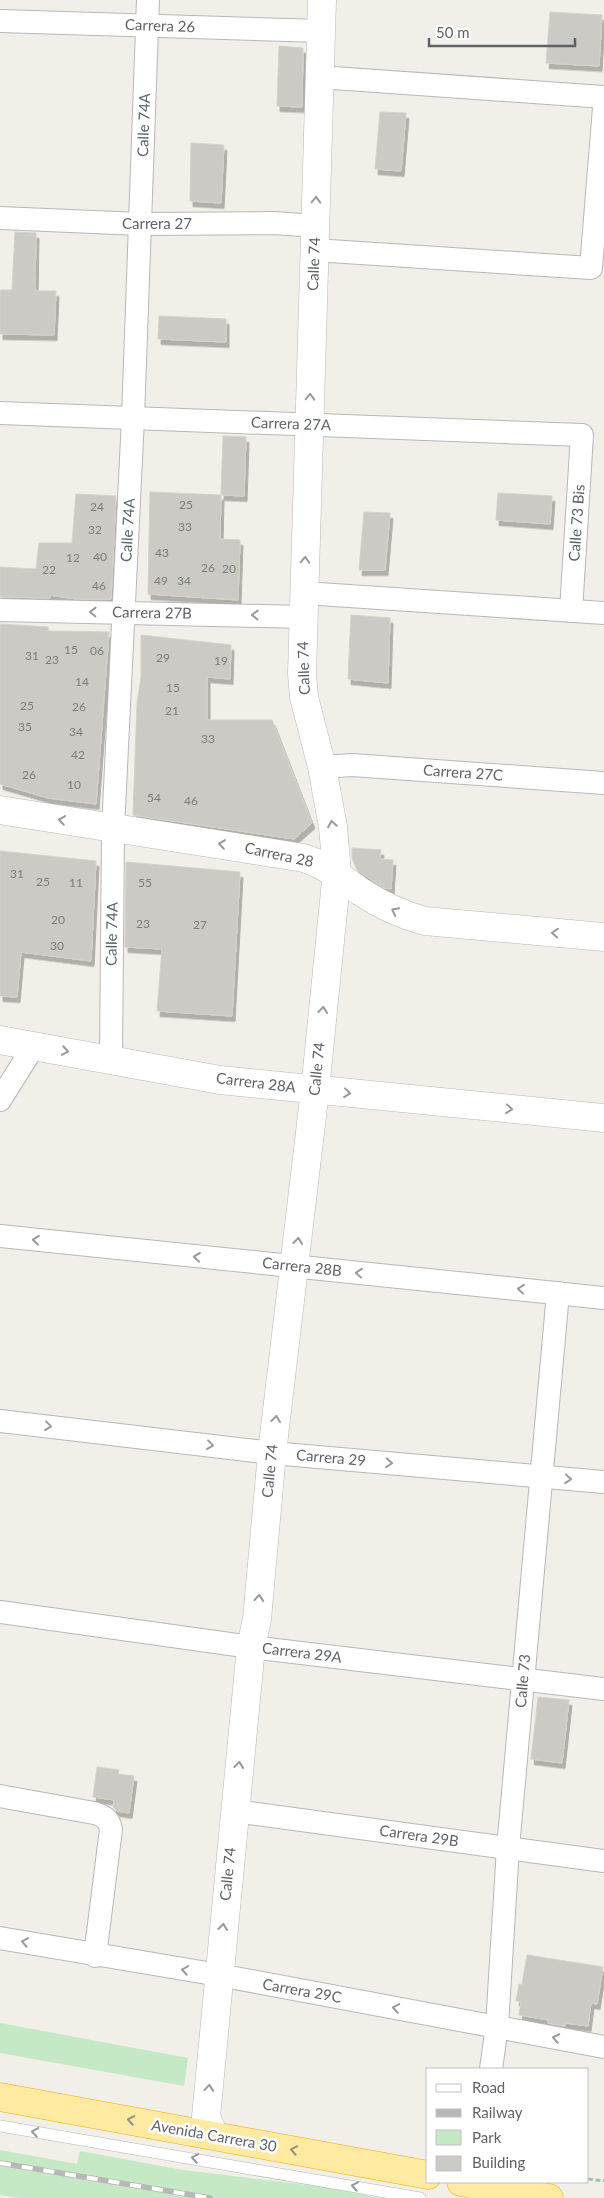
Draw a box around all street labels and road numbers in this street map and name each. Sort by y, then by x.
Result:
street label: Carrera 26 [125,15,196,35]
street label: Calle 74A [133,92,153,157]
street label: Carrera 27 [122,214,192,232]
street label: Calle 74 [303,237,323,291]
street label: Carrera 27A [251,413,332,433]
street label: Calle 73 Bis [564,484,588,562]
street label: Calle 74A [116,497,138,562]
street label: Carrera 27B [112,602,192,622]
street label: Calle 74 [293,641,313,695]
street label: Carrera 27C [423,760,504,784]
street label: Carrera 28 [243,838,315,870]
street label: Calle 74A [101,901,121,966]
street label: Calle 74 [304,1041,328,1097]
street label: Carrera 28A [215,1068,298,1096]
street label: Carrera 28B [262,1253,343,1279]
street label: Calle 74 [257,1443,281,1499]
street label: Carrera 29 [295,1445,367,1469]
street label: Carrera 29A [261,1638,344,1666]
street label: Calle 73 [511,1653,533,1708]
street label: Carrera 29B [378,1821,460,1849]
street label: Calle 74 [215,1846,239,1902]
street label: Carrera 29C [261,1974,343,2006]
street label: Avenida Carrera 30 [150,2115,278,2155]

